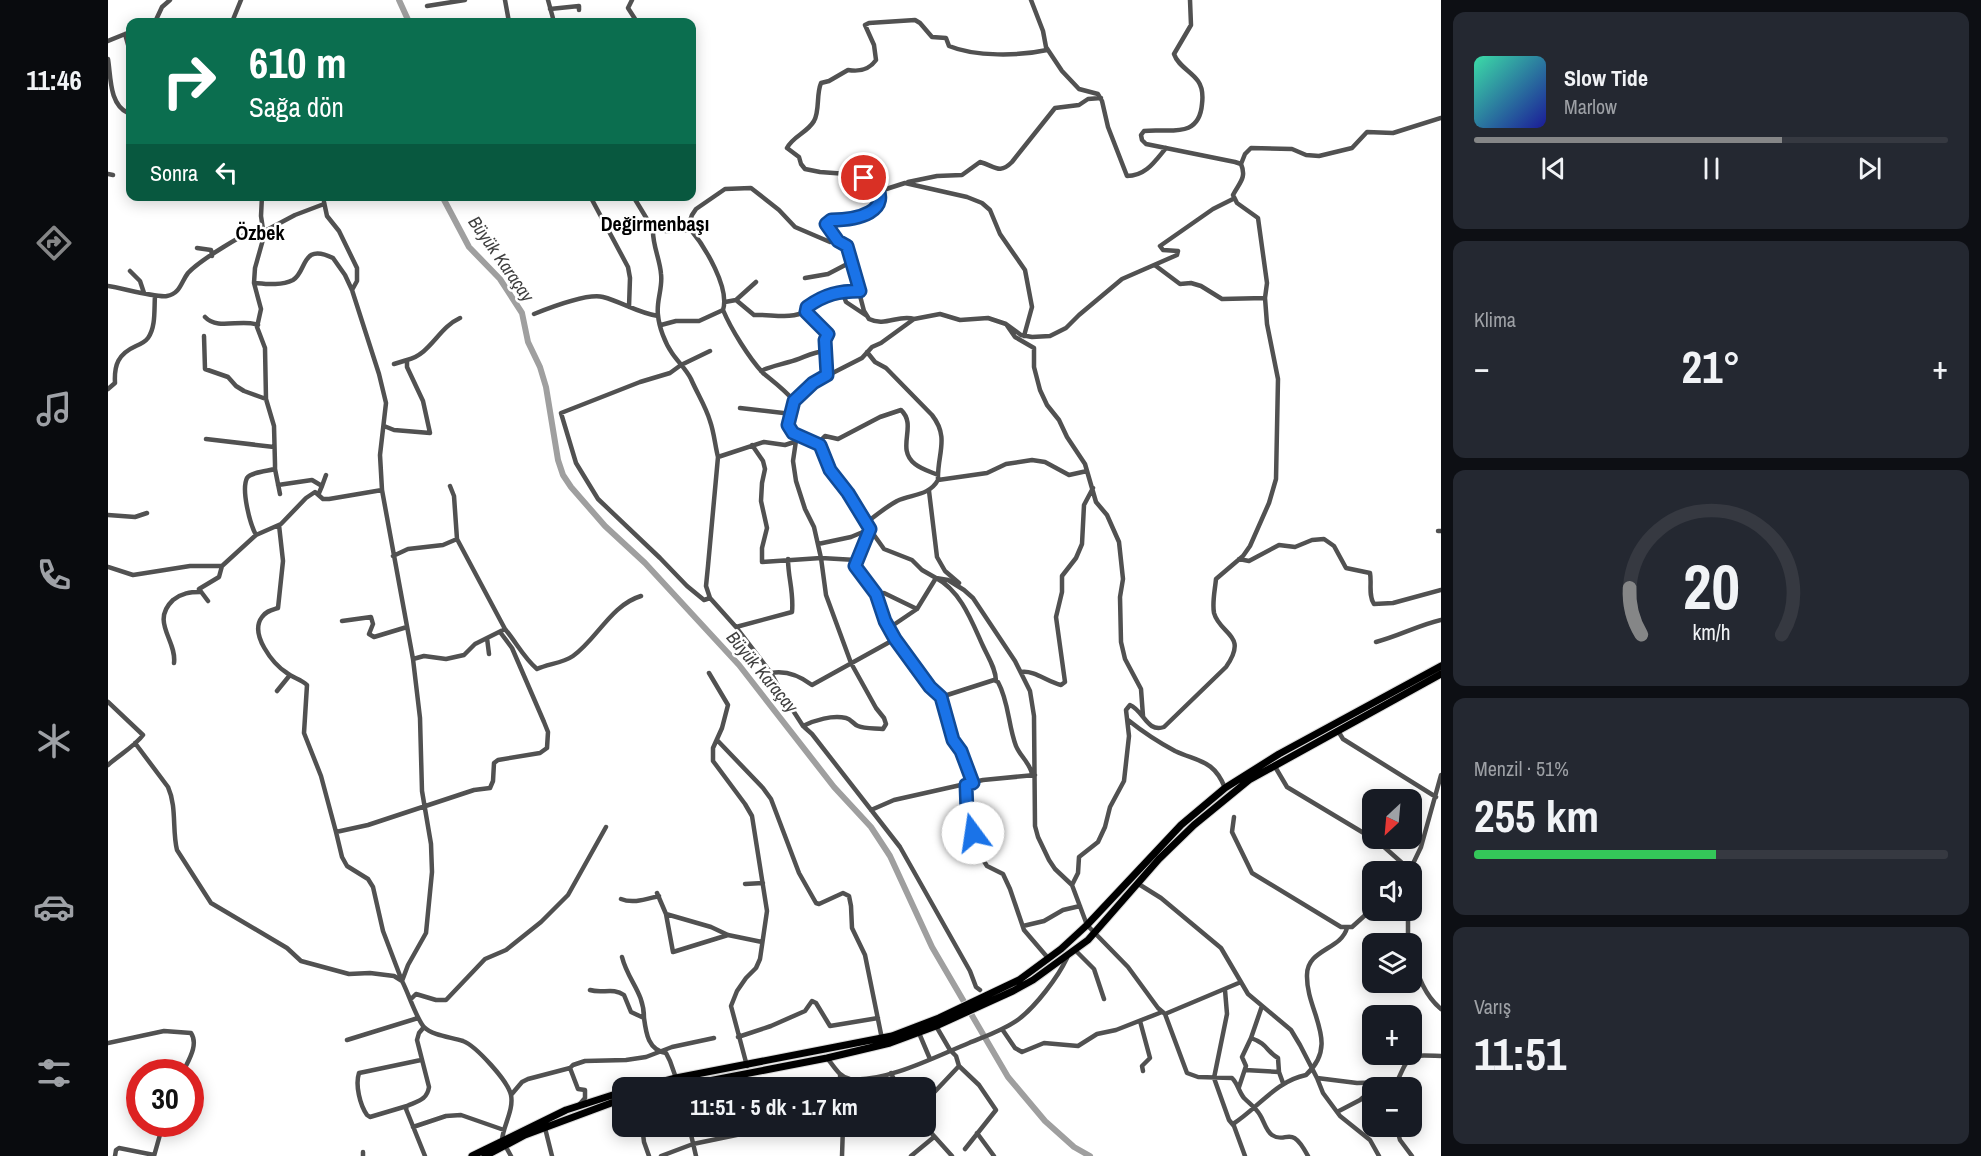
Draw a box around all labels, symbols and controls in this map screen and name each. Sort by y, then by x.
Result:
text: 610 m [249,35,347,91]
icon: right [150,42,228,120]
text: 11:46 [26,62,82,98]
text: Slow Tide [1564,63,1648,93]
text: Sağa dön [249,89,344,125]
text: Marlow [1564,93,1617,120]
pin [838,152,889,203]
icon: previous [1537,152,1570,185]
icon: pause [1695,152,1728,185]
icon: next [1853,152,1886,185]
icon: left [210,156,243,189]
text: Sonra [150,158,198,188]
icon: arrive [847,161,880,194]
district label: Değirmenbaşı [601,210,709,237]
water label: Büyük Karaçay [463,211,541,308]
district label: Özbek [235,219,285,246]
icon: directions [33,222,75,264]
text: Klima [1474,306,1516,333]
text: 21° [1681,336,1741,397]
text: − [1474,345,1490,389]
text: + [1932,345,1948,389]
icon: music [33,388,75,430]
text: 20 [1683,544,1739,628]
icon: phone [33,554,75,596]
text: km/h [1692,618,1730,647]
water label: Büyük Karaçay [721,626,805,719]
icon: climate [33,720,75,762]
text: Menzil · 51% [1474,755,1569,782]
text: 255 km [1474,785,1599,846]
north arrow [1362,789,1422,849]
map controls [1362,789,1422,1137]
position arrow [941,801,1005,865]
button: sound [1362,861,1422,921]
icon: car [33,886,75,928]
button: layers [1362,933,1422,993]
text: Varış [1474,993,1511,1020]
button: + [1362,1005,1422,1065]
text: 11:51 [1474,1023,1566,1084]
icon: filters [33,1052,75,1094]
speed limit sign: 30 [126,1059,204,1137]
button: − [1362,1077,1422,1137]
text: 11:51 · 5 dk · 1.7 km [690,1092,858,1122]

